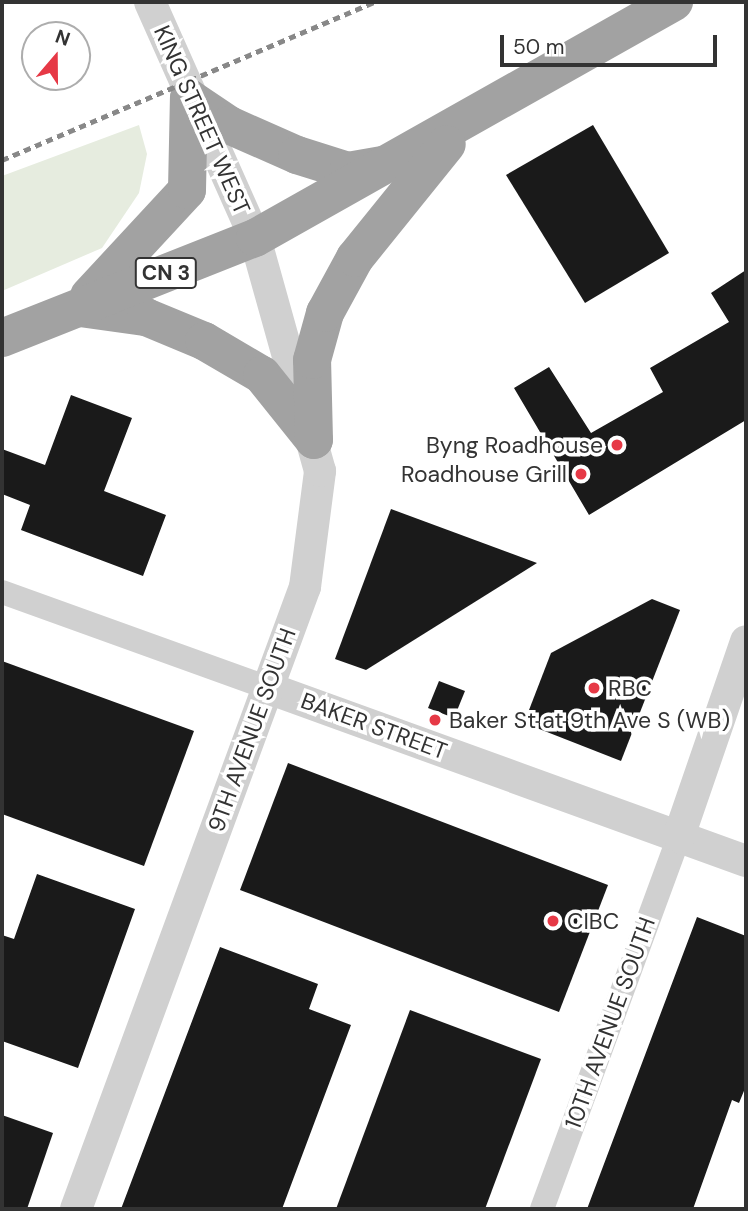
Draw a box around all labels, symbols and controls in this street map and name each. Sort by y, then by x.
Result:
north arrow [21,21,91,91]
street label: KING STREET WEST [148,21,256,219]
scale bar [503,21,720,65]
text: N [52,24,73,52]
text: 50 m [513,33,564,61]
road number: CN 3 [134,256,198,290]
place label: Byng Roadhouse [426,431,603,459]
marker: Byng Roadhouse [609,437,625,453]
place label: Roadhouse Grill [401,460,567,488]
marker: Roadhouse Grill [573,466,589,482]
street label: 9TH AVENUE SOUTH [202,624,302,836]
place label: RBC [608,674,652,702]
marker: RBC [586,680,602,696]
street label: BAKER STREET [297,687,451,765]
place label: Baker St at 9th Ave S (WB) [449,706,730,734]
marker: Baker St at 9th Ave S (WB) [427,712,443,728]
place label: CIBC [567,907,619,935]
marker: CIBC [545,913,561,929]
street label: 10TH AVENUE SOUTH [559,914,661,1132]

